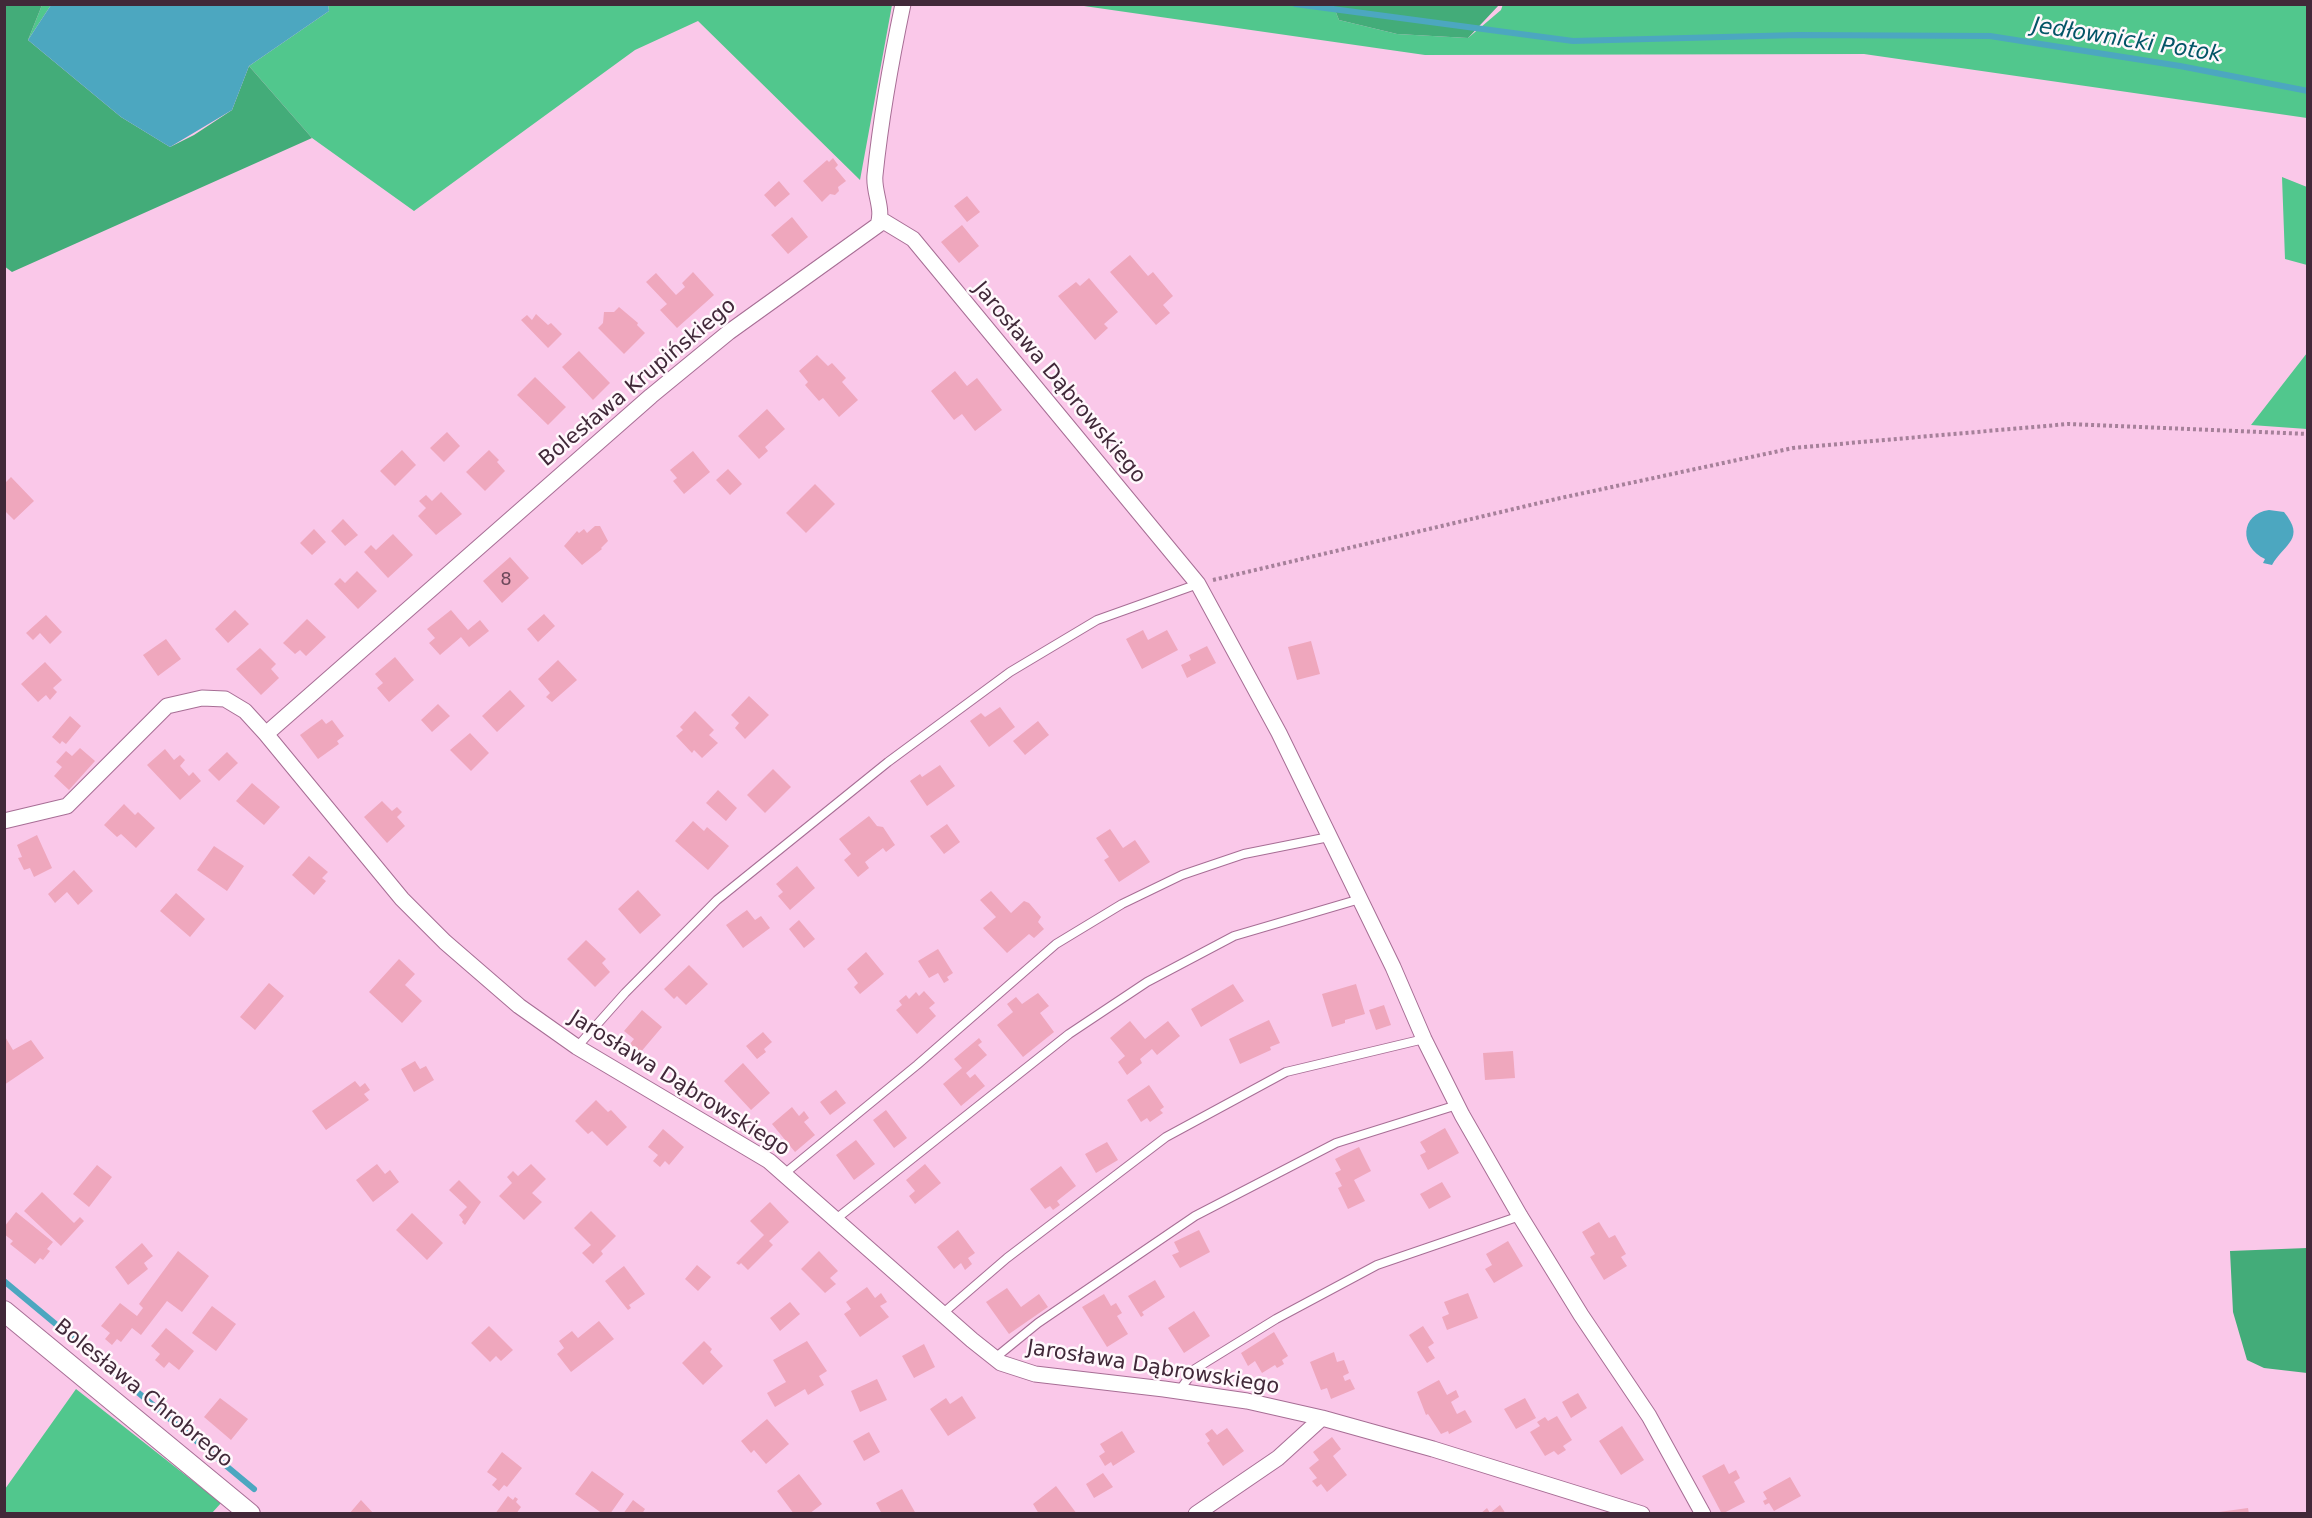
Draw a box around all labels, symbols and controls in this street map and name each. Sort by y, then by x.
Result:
water label: Jedłownicki Potok [2030,13,2224,69]
street label: Jarosława Dąbrowskiego [967,277,1151,489]
street label: Bolesława Krupińskiego [535,293,741,473]
house number: 8 [500,569,512,591]
street label: Jarosława Dąbrowskiego [564,1006,794,1162]
street label: Bolesława Chrobrego [49,1314,237,1474]
street label: Jarosława Dąbrowskiego [1025,1336,1281,1400]

